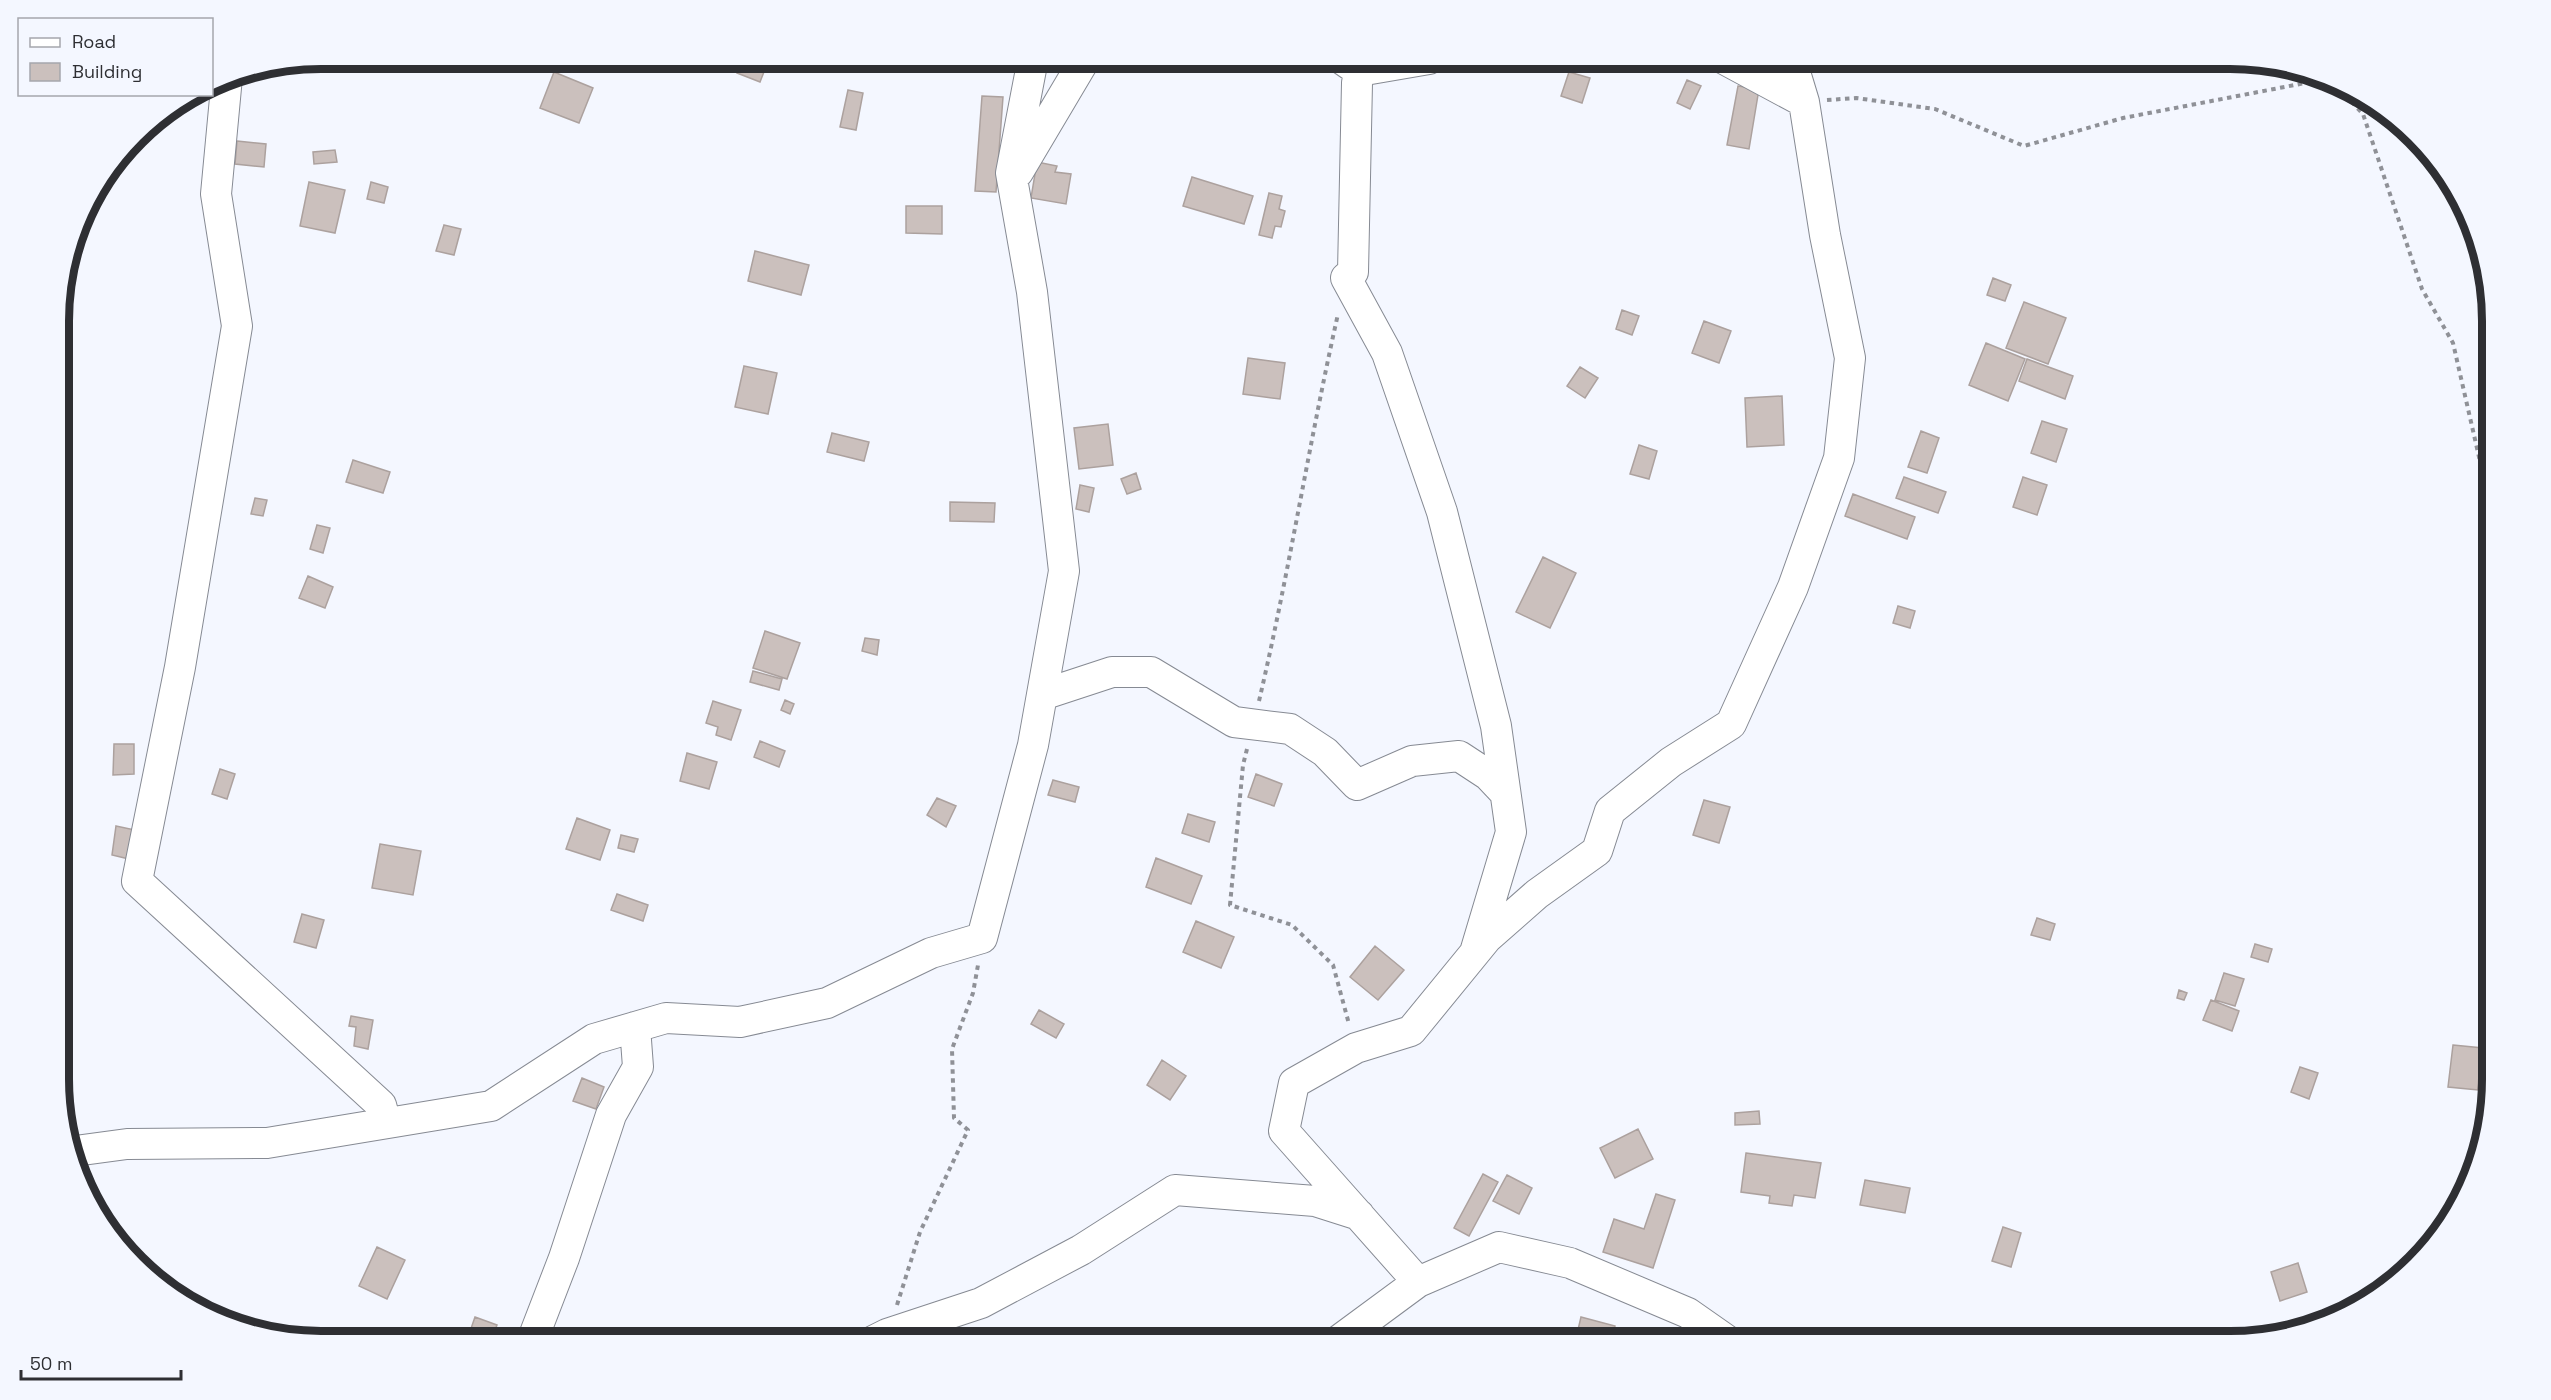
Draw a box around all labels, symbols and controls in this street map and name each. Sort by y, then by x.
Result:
legend [18,18,213,96]
text: Road [72,30,116,53]
text: Building [72,60,142,83]
scale bar [21,1343,182,1381]
text: 50 m [30,1352,72,1375]

